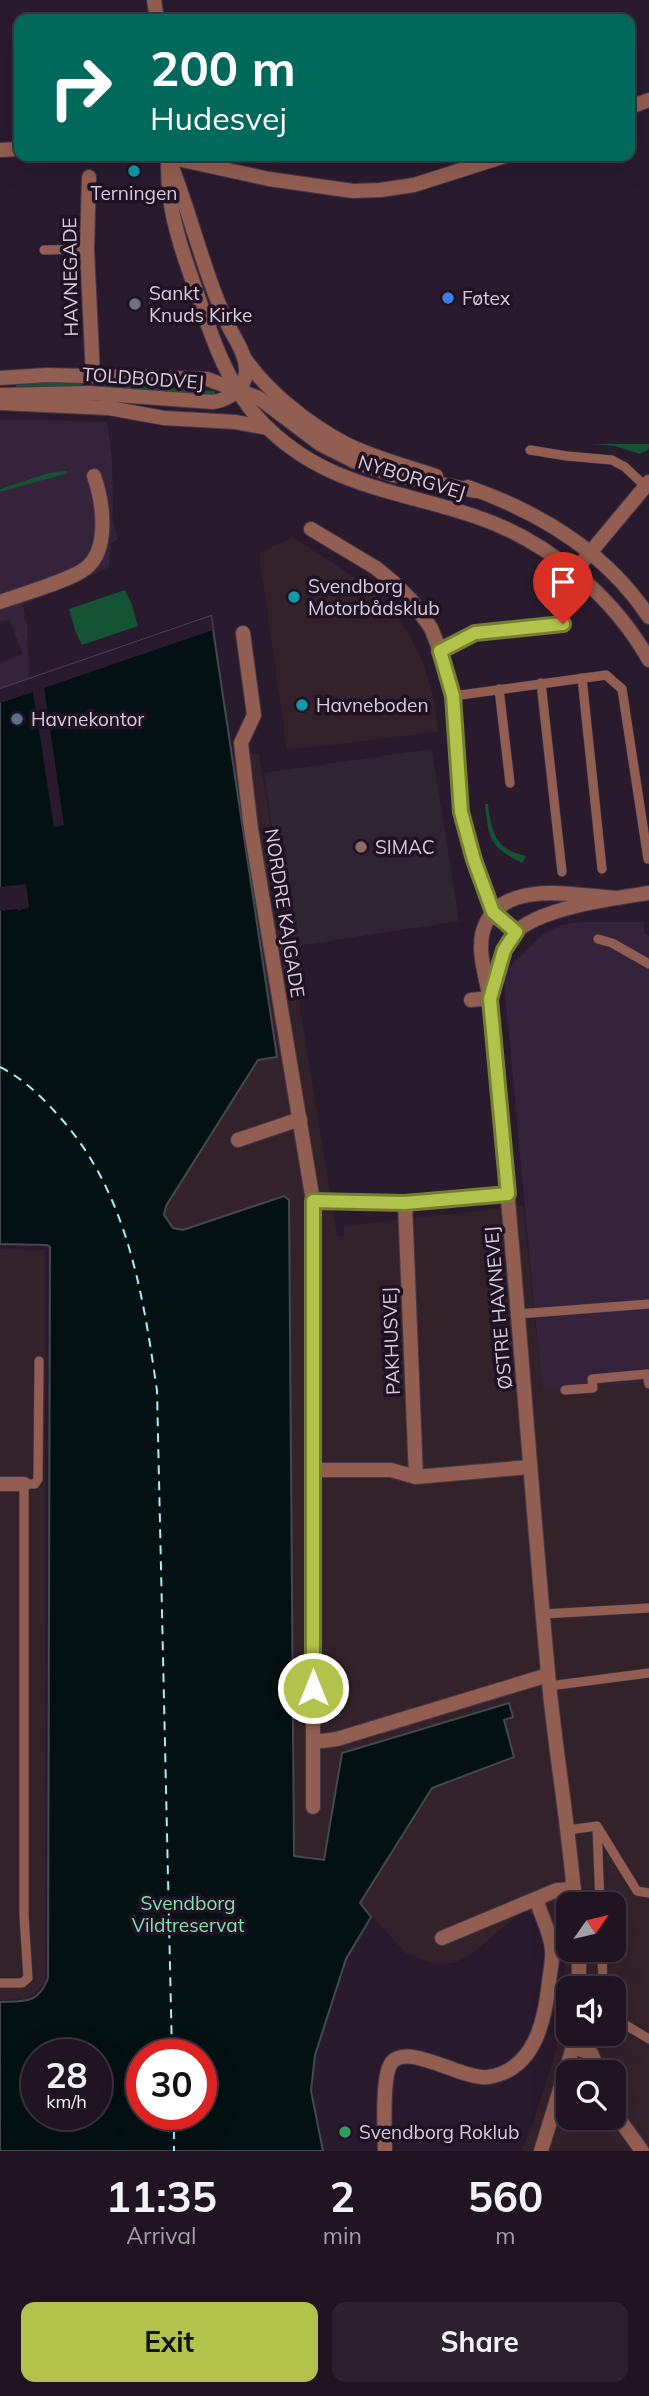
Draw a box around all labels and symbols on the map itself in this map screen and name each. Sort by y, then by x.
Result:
marker: Terningen [126,163,142,179]
place label: Terningen [91,181,177,205]
street label: HAVNEGADE [57,217,83,337]
place label: Sankt Knuds Kirke [149,281,252,327]
place label: Føtex [462,286,510,310]
marker: Føtex [440,290,456,306]
marker: Sankt Knuds Kirke [127,296,143,312]
street label: TOLDBODVEJ [81,362,205,394]
street label: NYBORGVEJ [355,449,469,505]
pin [533,552,593,624]
place label: Svendborg Motorbådsklub [308,574,440,620]
marker: Svendborg Motorbådsklub [286,589,302,605]
place label: Havneboden [316,693,429,717]
marker: Havneboden [294,697,310,713]
place label: Havnekontor [31,707,144,731]
marker: Havnekontor [9,711,25,727]
street label: NORDRE KAJGADE [260,827,310,999]
place label: SIMAC [375,835,435,859]
marker: SIMAC [353,839,369,855]
street label: ØSTRE HAVNEVEJ [479,1225,517,1391]
street label: PAKHUSVEJ [377,1287,405,1395]
position arrow [276,1651,350,1725]
park label: Svendborg Vildtreservat [132,1891,245,1937]
north arrow [556,1892,626,1962]
speed limit sign: 30 [126,2039,217,2130]
place label: Svendborg Roklub [359,2120,519,2144]
marker: Svendborg Roklub [337,2124,353,2140]

